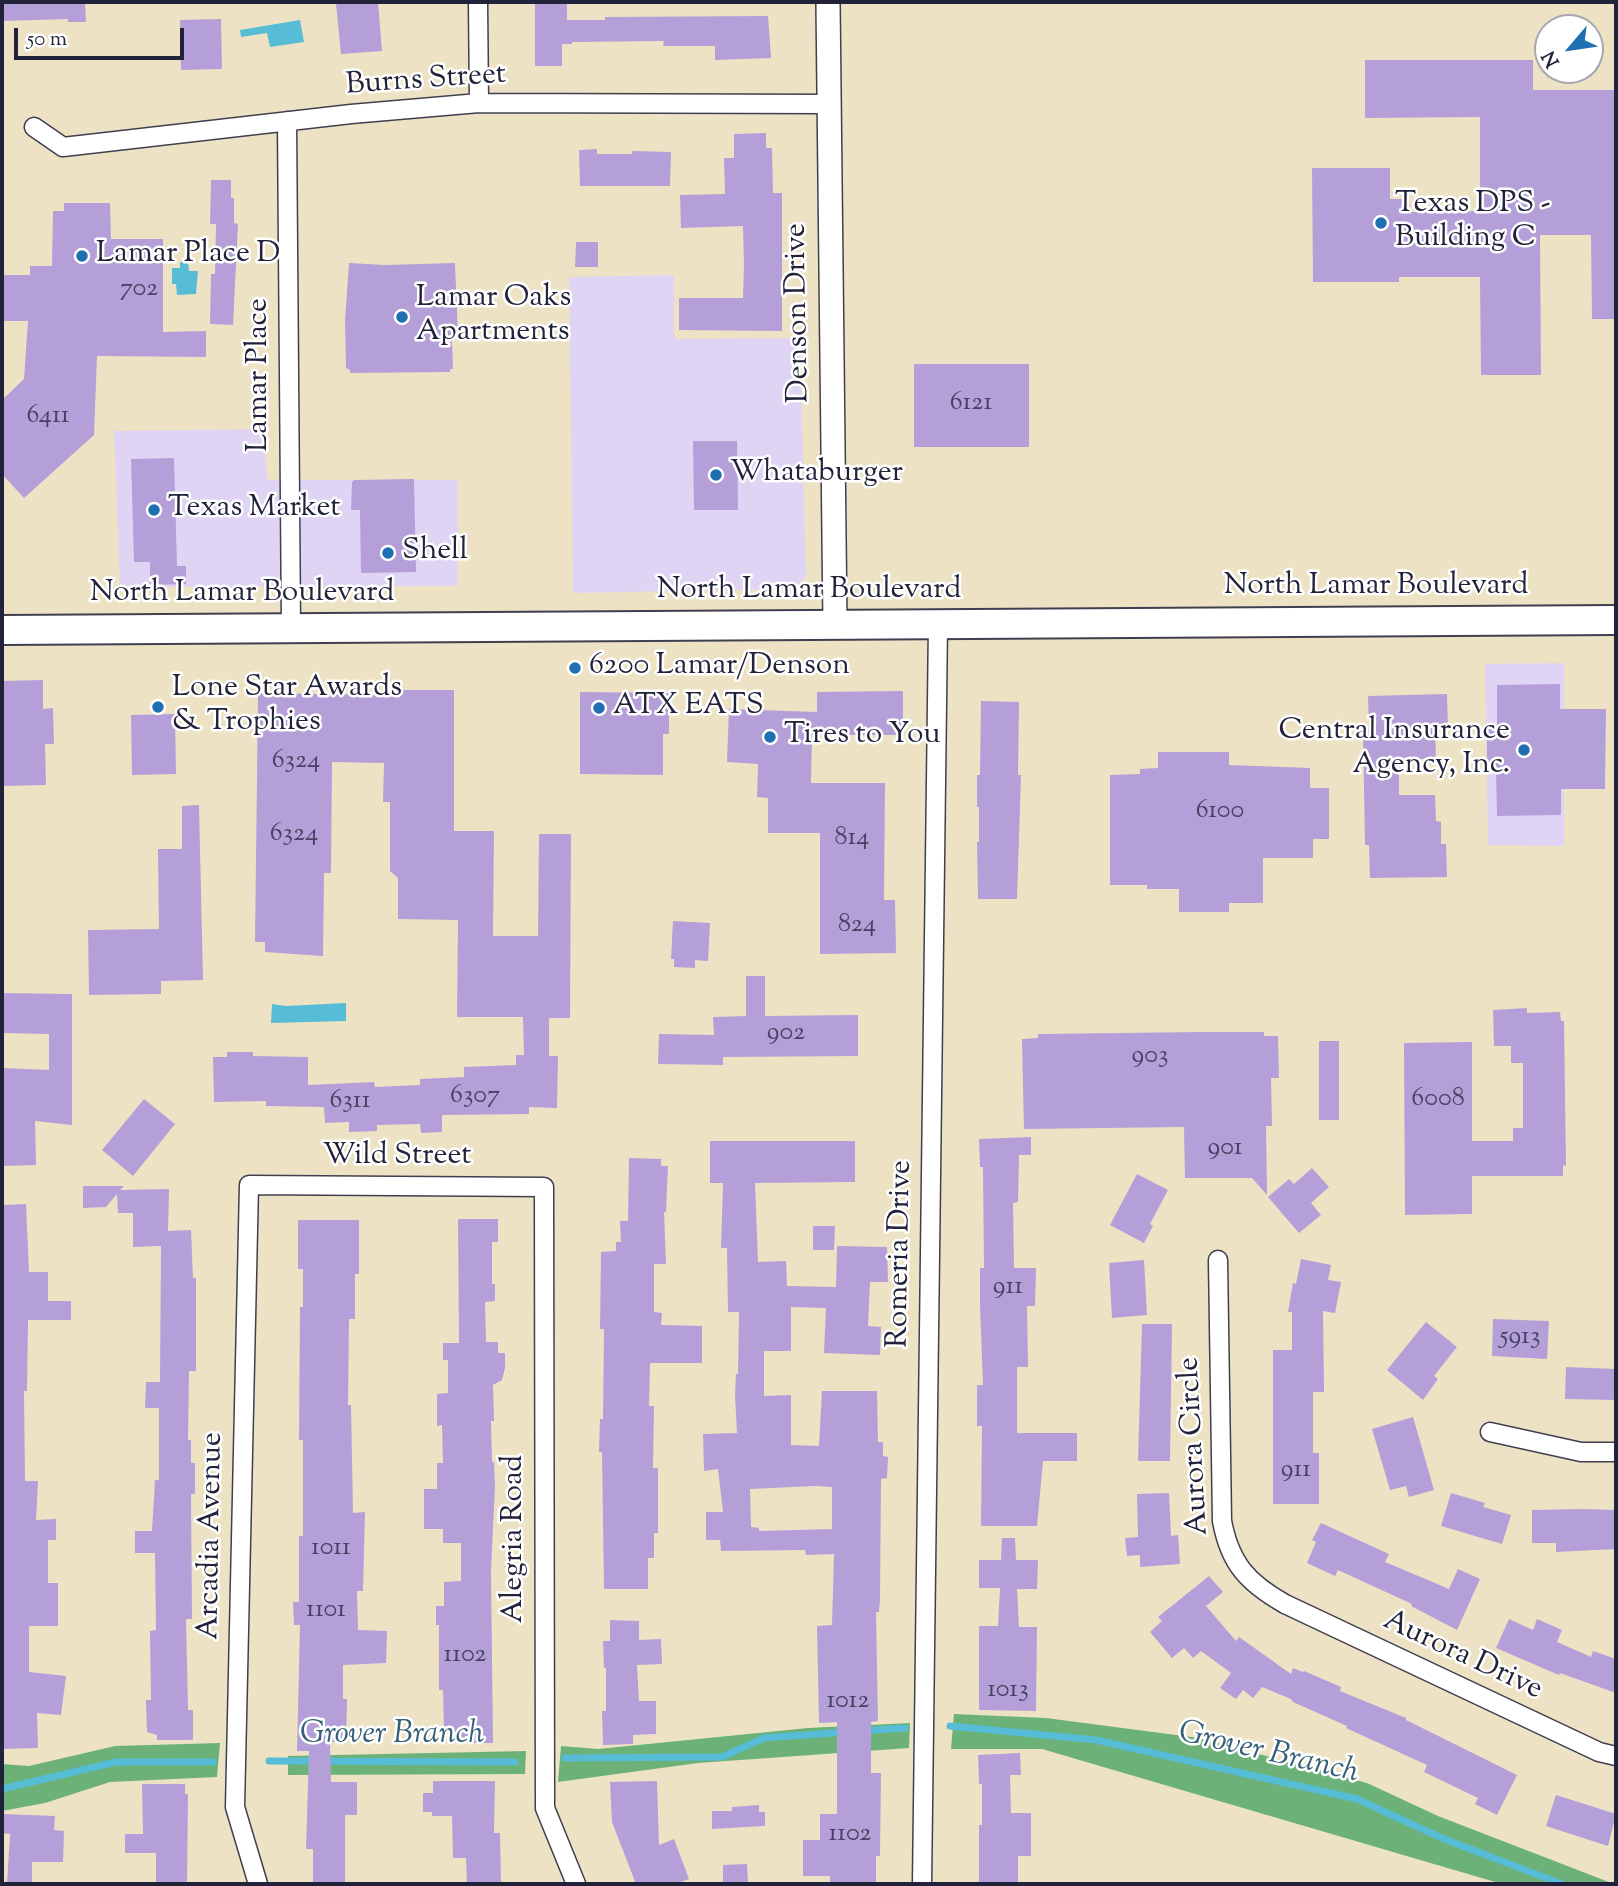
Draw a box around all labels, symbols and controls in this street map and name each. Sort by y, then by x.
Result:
scale bar [18,14,187,58]
north arrow [1534,14,1604,84]
text: 50 m [27,25,67,55]
text: N [1536,45,1567,72]
street label: Burns Street [345,58,507,106]
place label: Texas DPS - Building C [1395,188,1551,258]
marker: Texas DPS - Building C [1373,215,1389,231]
street label: Denson Drive [780,223,820,403]
place label: Lamar Place D [96,238,280,274]
marker: Lamar Place D [74,248,90,264]
house number: 702 [120,275,158,307]
place label: Lamar Oaks Apartments [416,282,571,352]
street label: Lamar Place [243,298,279,452]
marker: Lamar Oaks Apartments [394,309,410,325]
house number: 6121 [950,389,992,421]
house number: 6411 [26,402,70,434]
place label: Whataburger [730,457,903,493]
marker: Whataburger [708,467,724,483]
place label: Texas Market [168,492,341,528]
marker: Texas Market [146,502,162,518]
place label: Shell [402,535,468,571]
marker: Shell [380,545,396,561]
street label: North Lamar Boulevard [1224,570,1528,606]
street label: North Lamar Boulevard [657,574,961,610]
street label: North Lamar Boulevard [90,577,394,613]
place label: 6200 Lamar/Denson [589,650,850,686]
marker: 6200 Lamar/Denson [567,660,583,676]
place label: Lone Star Awards & Trophies [172,672,402,742]
place label: ATX EATS [613,690,764,726]
marker: Lone Star Awards & Trophies [150,699,166,715]
marker: ATX EATS [591,700,607,716]
place label: Central Insurance Agency, Inc. [1278,715,1510,786]
place label: Tires to You [784,719,941,755]
marker: Tires to You [762,729,778,745]
marker: Central Insurance Agency, Inc. [1516,742,1532,758]
house number: 6324 [272,747,320,779]
house number: 6100 [1196,797,1244,829]
house number: 6324 [270,820,318,852]
house number: 814 [835,824,869,856]
house number: 824 [838,911,876,943]
house number: 902 [767,1019,805,1051]
house number: 903 [1132,1042,1168,1074]
house number: 6307 [450,1082,500,1114]
house number: 6008 [1411,1085,1465,1117]
house number: 6311 [329,1087,371,1119]
house number: 901 [1208,1134,1242,1166]
street label: Wild Street [323,1140,471,1176]
street label: Romeria Drive [882,1160,922,1348]
house number: 911 [993,1273,1023,1305]
house number: 5913 [1500,1323,1540,1355]
street label: Aurora Circle [1173,1356,1219,1536]
street label: Arcadia Avenue [193,1432,233,1640]
street label: Alegria Road [498,1455,534,1623]
house number: 911 [1281,1456,1311,1488]
house number: 1011 [311,1534,351,1566]
house number: 1101 [306,1596,346,1628]
street label: Aurora Drive [1376,1604,1548,1710]
house number: 1102 [443,1641,487,1673]
house number: 1013 [987,1676,1029,1708]
house number: 1012 [826,1687,870,1719]
water label: Grover Branch [1174,1716,1362,1794]
water label: Grover Branch [300,1718,484,1756]
house number: 1102 [828,1820,872,1852]

